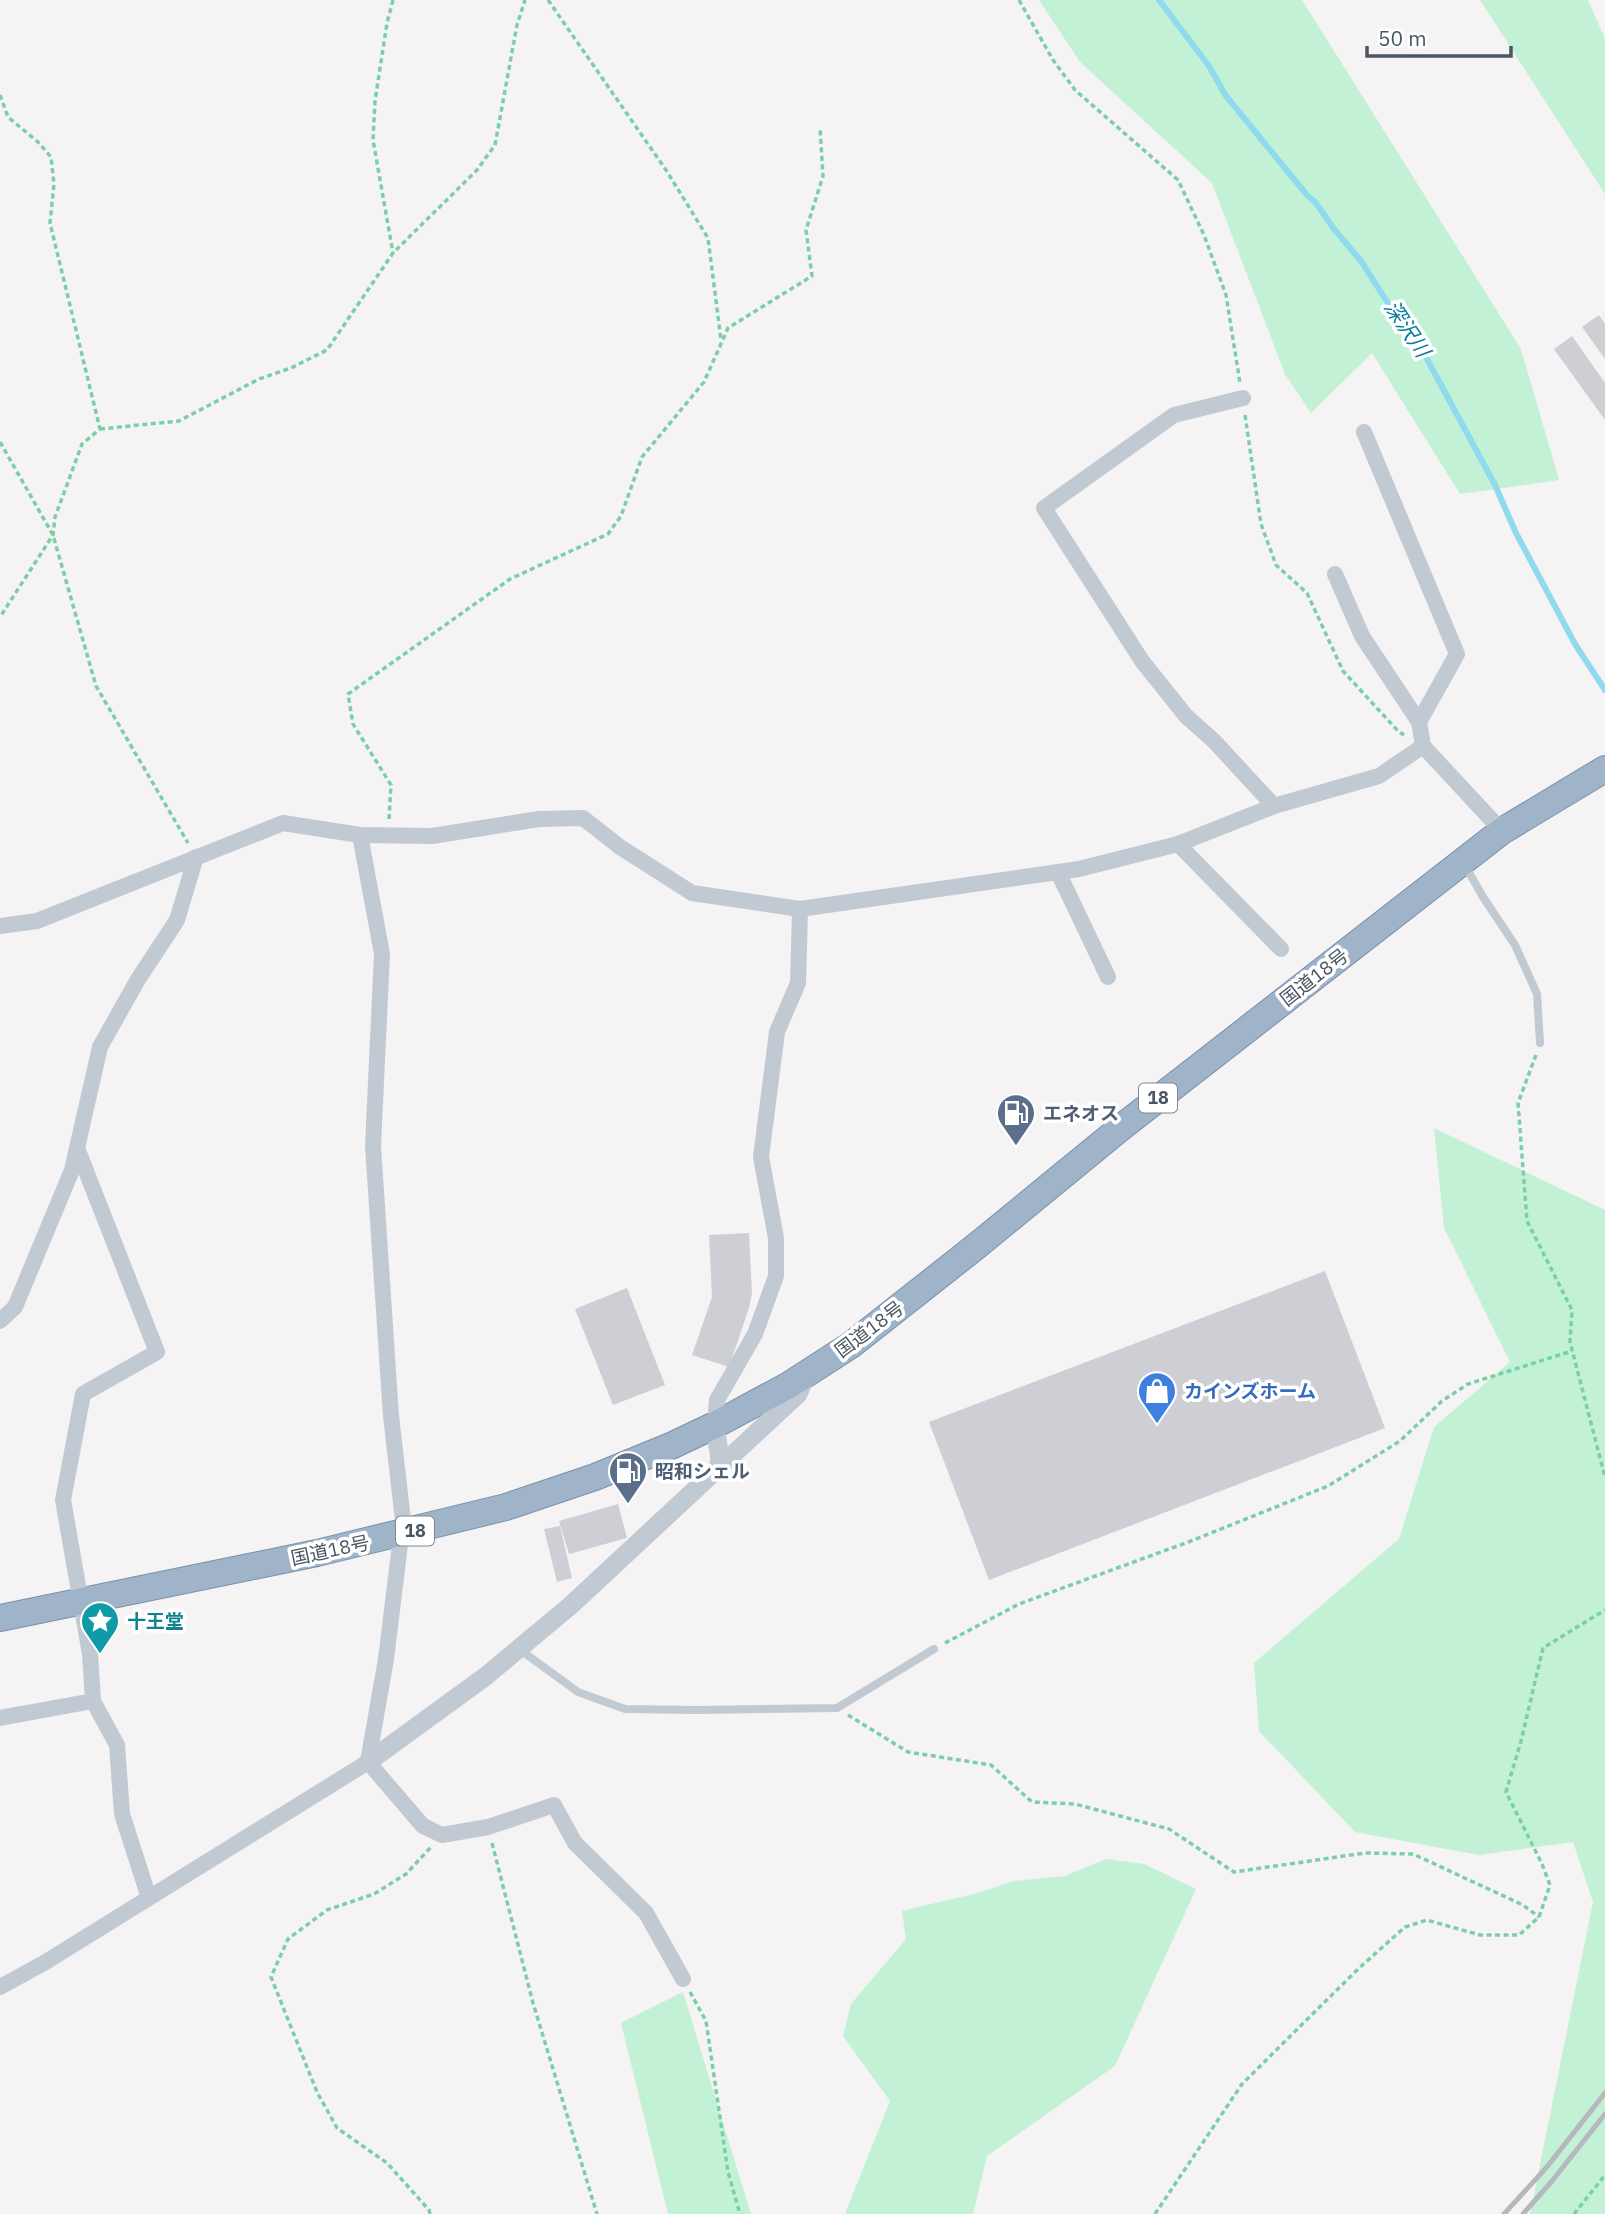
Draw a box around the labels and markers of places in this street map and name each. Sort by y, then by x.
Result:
fuel station icon: エネオス [995,1092,1037,1147]
place label: エネオス [1043,1101,1119,1125]
shop icon: カインズホーム [1136,1370,1178,1425]
place label: カインズホーム [1184,1379,1316,1403]
fuel station icon: 昭和シェル [607,1450,649,1505]
place label: 昭和シェル [655,1459,750,1483]
place icon: 十王堂 [79,1600,121,1655]
place label: 十王堂 [127,1609,184,1633]

